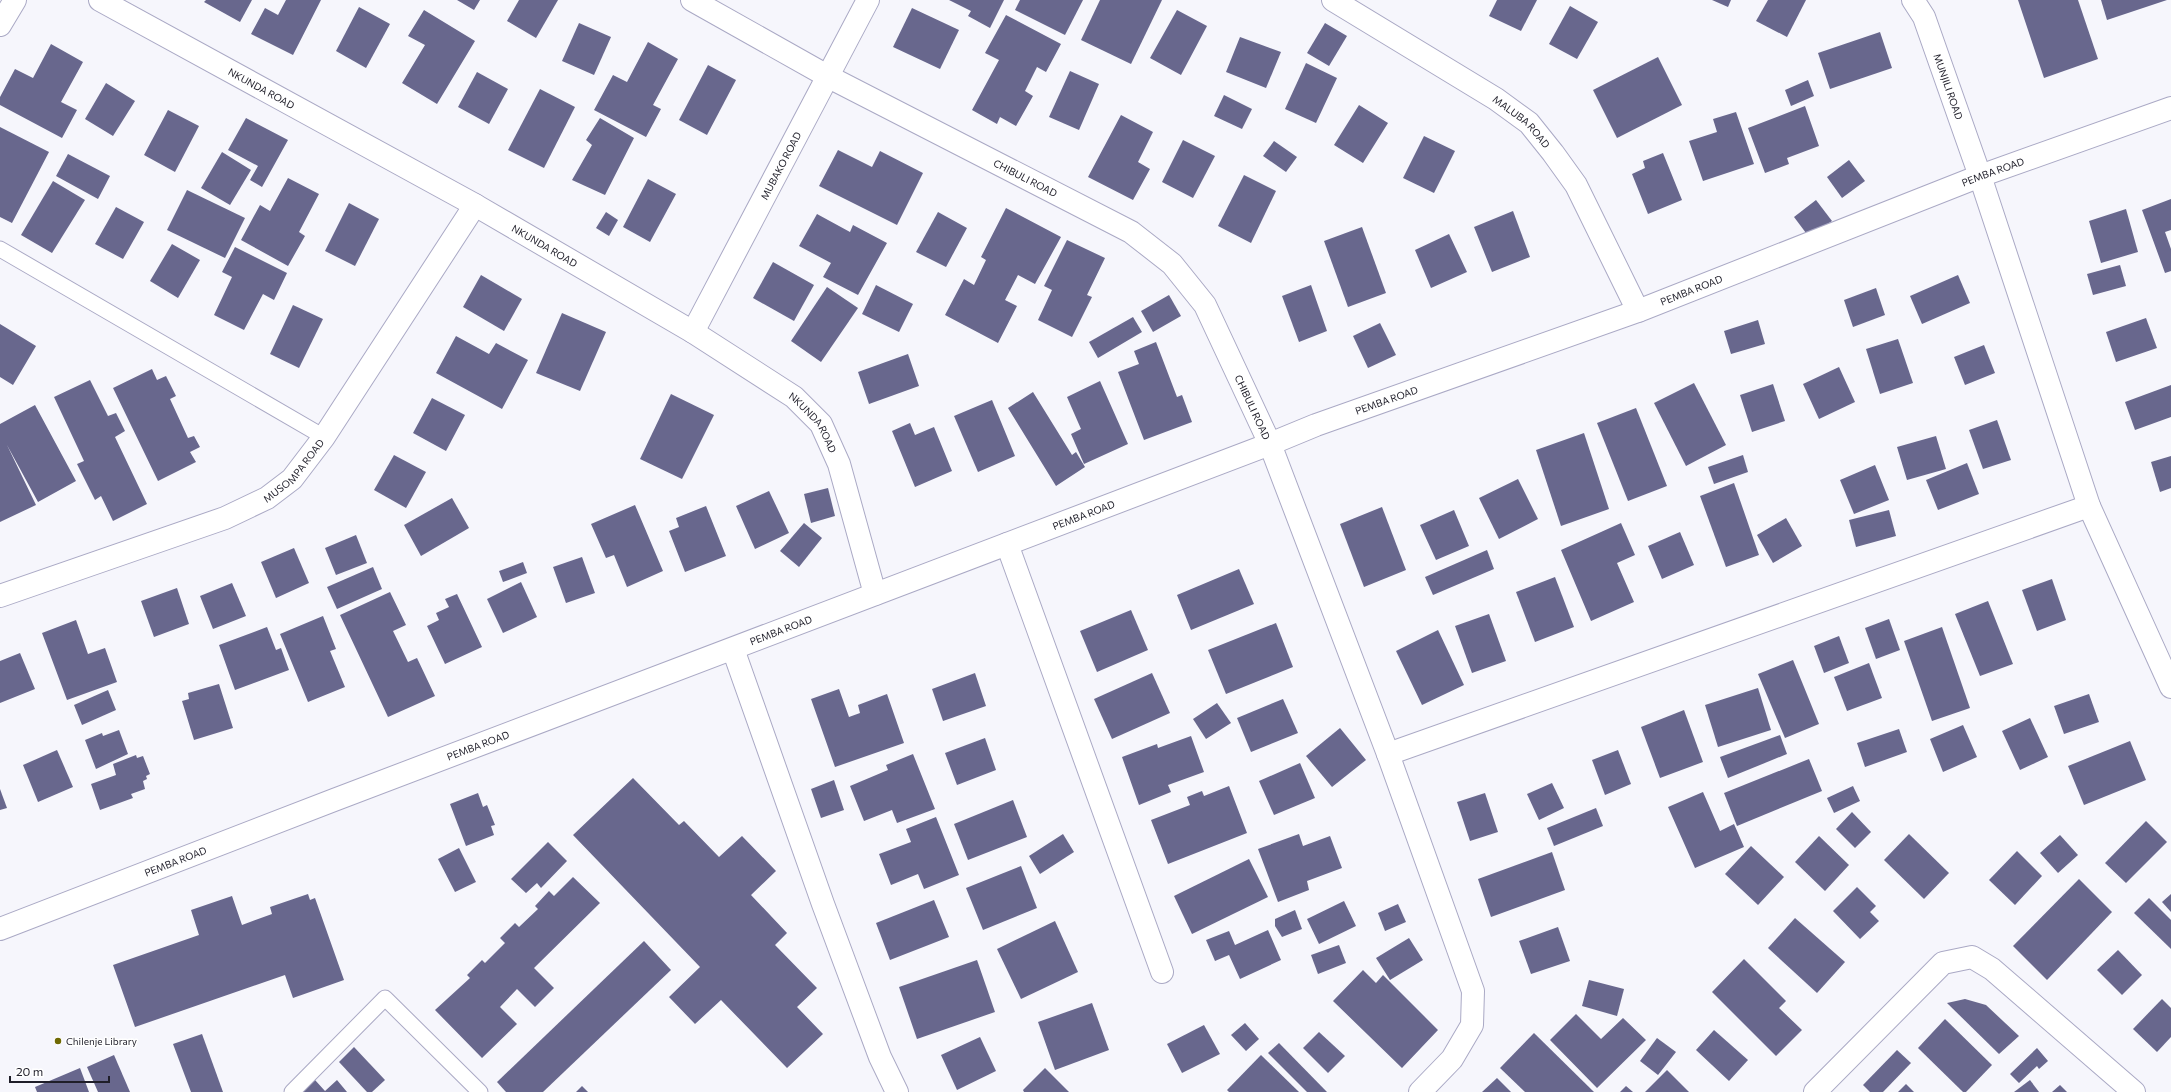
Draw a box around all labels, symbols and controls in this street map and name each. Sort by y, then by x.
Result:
street label: MUNJILI ROAD [1931,52,1966,121]
street label: NKUNDA ROAD [226,65,297,111]
street label: MALUBA ROAD [1491,93,1553,150]
street label: MUBAKO ROAD [758,130,804,202]
street label: PEMBA ROAD [1960,155,2026,189]
street label: CHIBULI ROAD [992,156,1059,199]
street label: NKUNDA ROAD [510,222,580,269]
street label: PEMBA ROAD [1658,272,1724,308]
street label: CHIBULI ROAD [1232,373,1273,441]
street label: PEMBA ROAD [1353,383,1419,417]
street label: NKUNDA ROAD [787,389,839,455]
street label: MUSOMPA ROAD [261,437,326,505]
street label: PEMBA ROAD [1051,498,1116,532]
street label: PEMBA ROAD [748,613,814,647]
street label: PEMBA ROAD [445,728,511,763]
street label: PEMBA ROAD [143,844,208,879]
place label: Chilenje Library [66,1035,137,1047]
marker: Chilenje Library [53,1036,63,1046]
scale bar [10,1058,109,1084]
text: 20 m [16,1064,43,1078]

